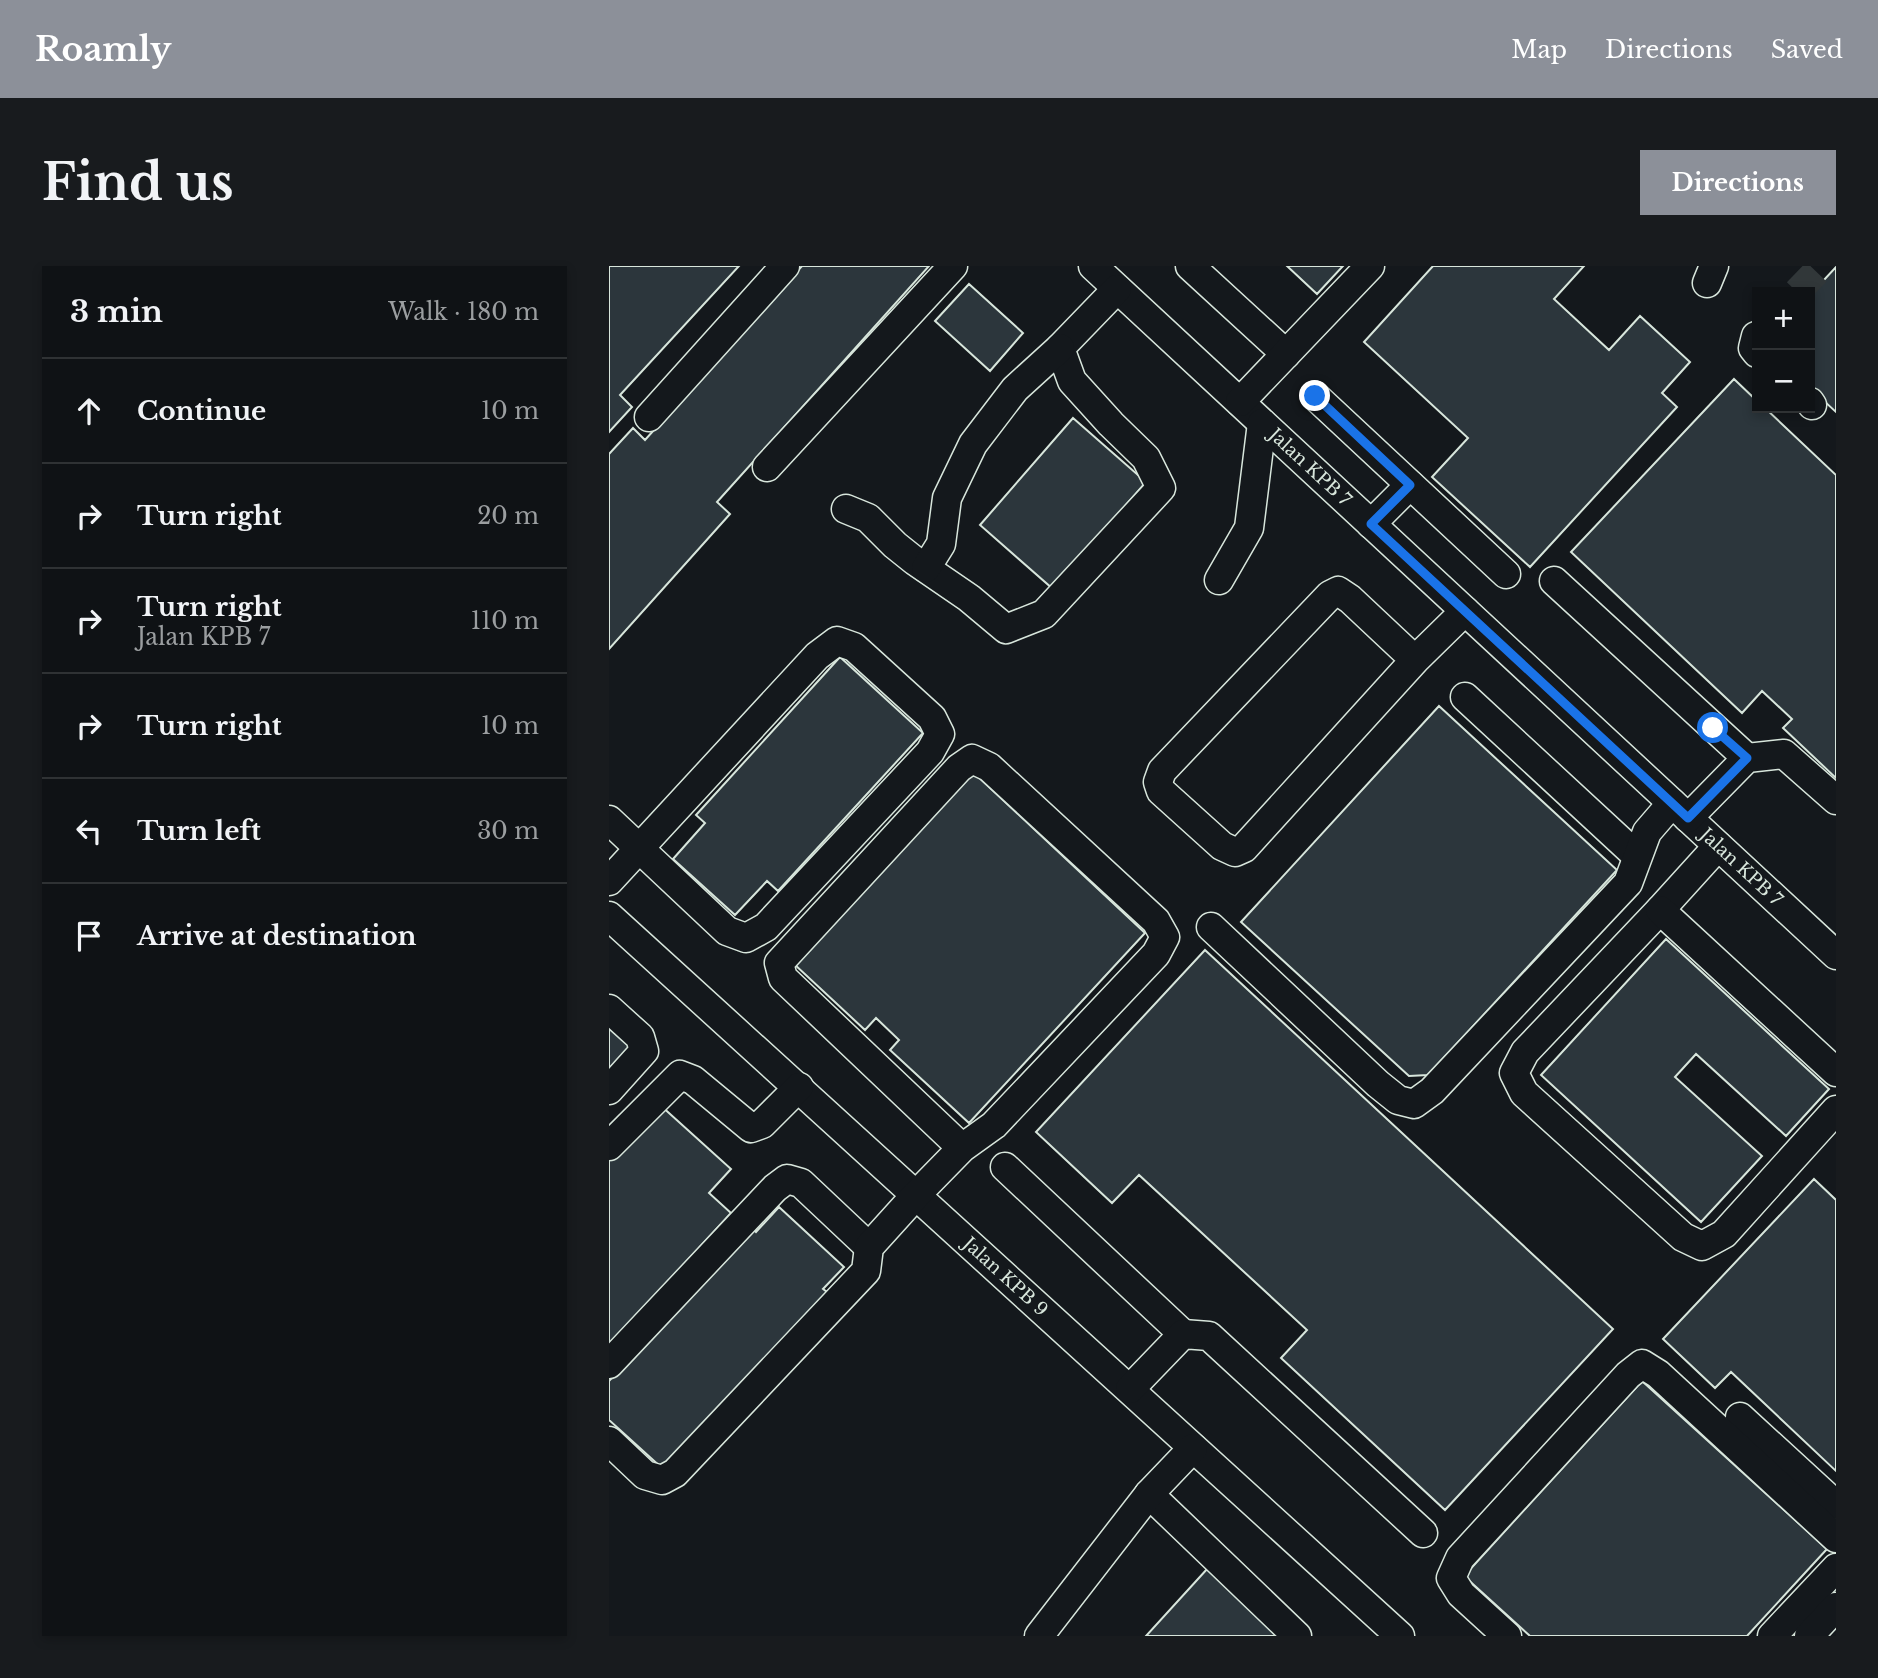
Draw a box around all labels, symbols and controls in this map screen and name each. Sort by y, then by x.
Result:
text: Roamly [35,29,171,70]
text: Map [1511,35,1567,64]
text: Directions [1605,35,1733,64]
text: Saved [1771,35,1843,64]
button: Directions [1640,150,1836,215]
text: Find us [42,152,234,213]
map controls [1752,287,1815,413]
button: + [1752,287,1815,350]
text: 3 min [70,293,163,330]
text: Walk · 180 m [388,298,539,326]
button: − [1752,350,1815,413]
route end [1299,380,1330,411]
icon: ahead [70,392,108,430]
text: Continue [137,395,266,427]
text: 10 m [481,397,539,425]
street label: Jalan KPB 7 [1263,422,1356,511]
icon: right [70,497,108,535]
text: Turn right [137,500,282,532]
text: 20 m [477,502,539,530]
text: Turn right [137,591,282,623]
icon: right [70,602,108,640]
text: 110 m [471,607,539,635]
text: Jalan KPB 7 [137,623,270,651]
icon: right [70,707,108,745]
text: Turn right [137,710,282,742]
text: 10 m [481,712,539,740]
route start [1697,712,1728,743]
icon: left [70,812,108,850]
text: Turn left [137,815,261,847]
text: 30 m [477,817,539,845]
street label: Jalan KPB 7 [1694,822,1788,911]
icon: arrive [70,917,108,955]
text: Arrive at destination [137,920,417,952]
street label: Jalan KPB 9 [957,1231,1052,1321]

